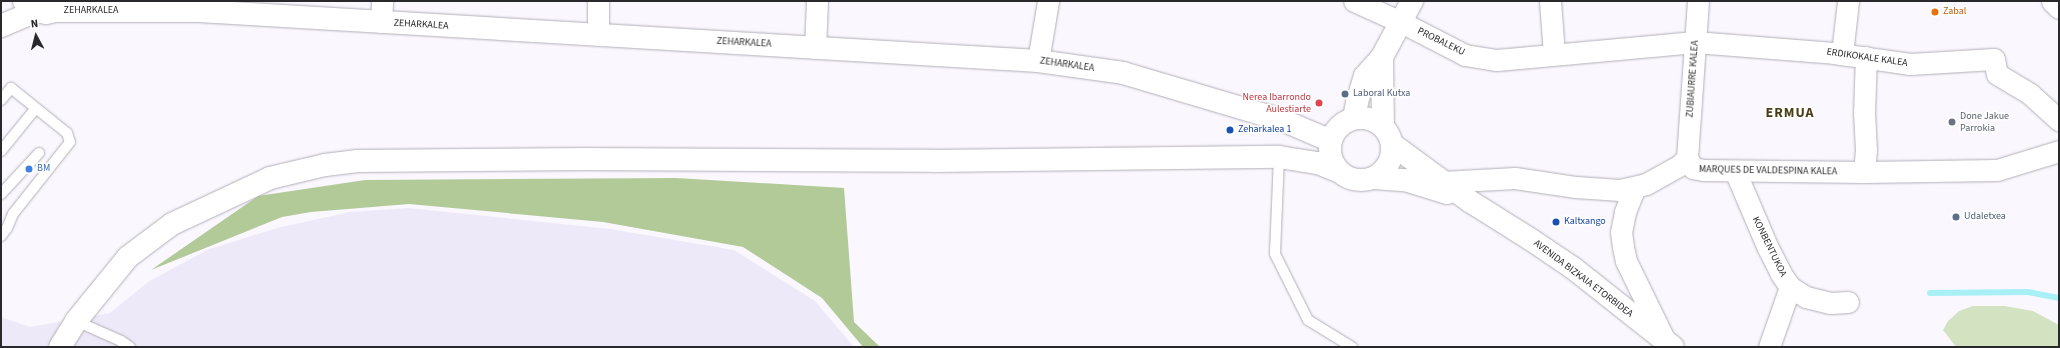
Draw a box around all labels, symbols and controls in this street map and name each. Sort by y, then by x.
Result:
street label: ZEHARKALEA [64,5,118,17]
place label: Zabal [1943,6,1966,18]
marker: Zabal [1930,7,1940,17]
north arrow [16,16,56,56]
text: N [30,16,39,31]
street label: ZEHARKALEA [393,18,449,32]
street label: PROBALEKU [1415,25,1467,59]
street label: ZEHARKALEA [716,36,772,50]
street label: ZUBIAURRE KALEA [1684,40,1702,118]
street label: ERDIKOKALE KALEA [1826,46,1908,70]
street label: ZEHARKALEA [1039,55,1095,75]
place label: Laboral Kutxa [1353,88,1410,100]
marker: Laboral Kutxa [1340,89,1350,99]
place label: Nerea Ibarrondo Aulestiarte [1243,91,1311,114]
marker: Nerea Ibarrondo Aulestiarte [1314,98,1324,108]
district label: ERMUA [1765,105,1815,121]
place label: Done Jakue Parrokia [1960,110,2009,134]
marker: Done Jakue Parrokia [1947,117,1957,127]
place label: Zeharkalea 1 [1238,124,1291,136]
marker: Zeharkalea 1 [1225,125,1235,135]
place label: BM [37,163,50,175]
marker: BM [24,164,34,174]
street label: MARQUES DE VALDESPINA KALEA [1699,164,1837,178]
place label: Udaletxea [1964,211,2006,223]
marker: Udaletxea [1951,212,1961,222]
street label: KONBENTUKOA [1749,215,1789,279]
place label: Kaltxango [1564,216,1606,228]
marker: Kaltxango [1551,217,1561,227]
street label: AVENIDA BIZKAIA ETORBIDEA [1531,238,1635,320]

